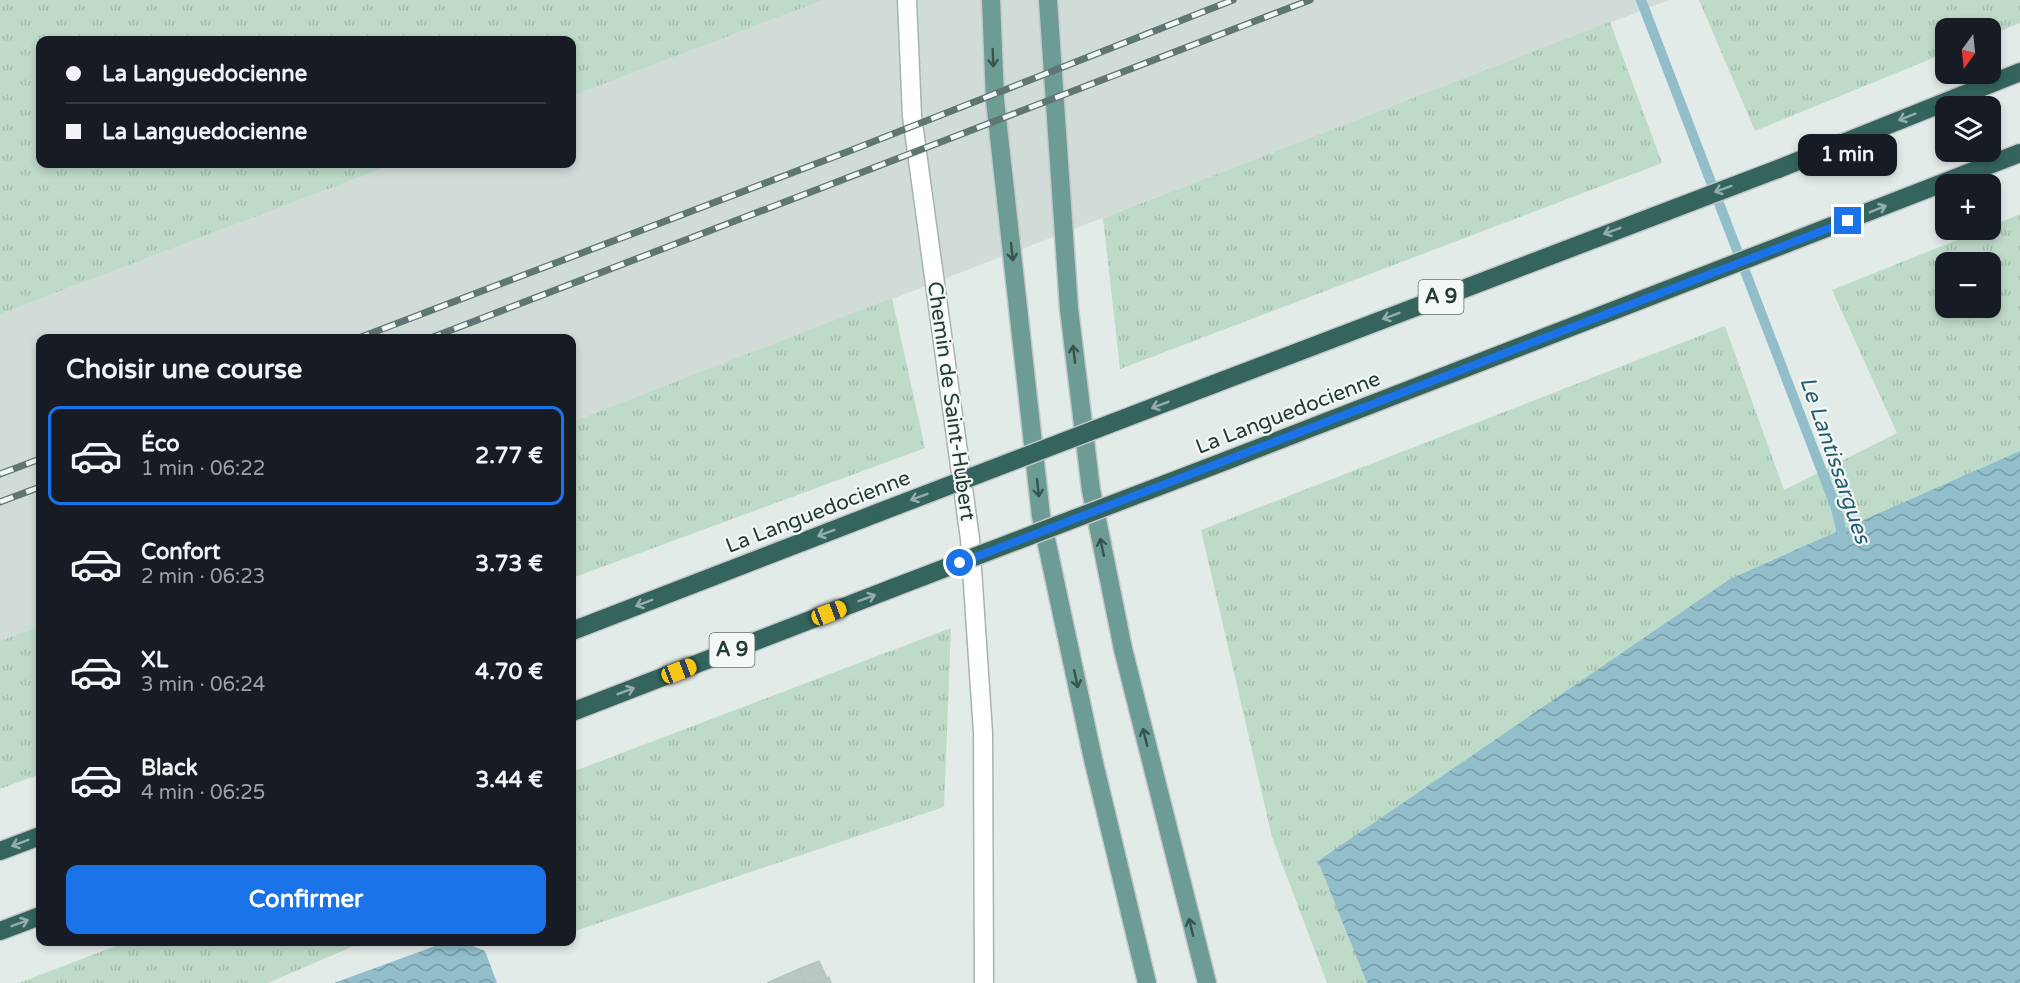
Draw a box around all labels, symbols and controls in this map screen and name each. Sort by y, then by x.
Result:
north arrow [1935,18,2001,84]
map controls [1935,18,2001,318]
one-way arrow [988,48,999,68]
text: La Languedocienne [102,61,307,87]
button: layers [1935,96,2001,162]
one-way arrow [1898,112,1917,123]
text: La Languedocienne [102,119,307,145]
callout: 1 min [1798,134,1898,176]
text: 1 min [1821,143,1874,167]
button: + [1935,174,2001,240]
one-way arrow [1714,184,1733,195]
one-way arrow [1869,203,1887,214]
route end [1834,207,1861,234]
one-way arrow [1603,226,1622,237]
one-way arrow [1007,242,1018,262]
button: − [1935,252,2001,318]
street label: Chemin de Saint-Hubert [922,280,980,522]
road number: A 9 [1418,280,1464,314]
one-way arrow [1382,311,1401,322]
one-way arrow [1069,345,1080,365]
text: Choisir une course [66,353,302,386]
street label: La Languedocienne [1192,366,1384,460]
water label: Le Lantissargues [1794,373,1876,548]
one-way arrow [1151,400,1170,411]
icon: car [69,429,123,483]
text: Éco [141,431,180,457]
text: 2.77 € [475,443,543,469]
text: 1 min · 06:22 [141,457,265,481]
street label: La Languedocienne [722,465,914,559]
one-way arrow [1033,478,1044,497]
one-way arrow [910,493,929,504]
one-way arrow [817,528,836,539]
icon: car [69,537,123,591]
one-way arrow [1096,538,1108,557]
text: Confort [141,539,220,565]
route start [946,549,973,576]
text: 3.73 € [475,551,543,577]
text: 2 min · 06:23 [141,565,265,589]
one-way arrow [857,592,876,603]
car [809,598,849,628]
one-way arrow [635,599,654,610]
road number: A 9 [710,633,754,667]
icon: car [69,645,123,699]
text: XL [141,647,168,673]
car [659,656,699,686]
text: 4.70 € [475,659,543,685]
one-way arrow [1071,669,1082,689]
text: 3 min · 06:24 [141,673,265,697]
one-way arrow [616,685,635,696]
one-way arrow [1139,728,1151,747]
icon: car [69,753,123,807]
text: Black [141,755,198,781]
text: 3.44 € [476,767,543,793]
text: 4 min · 06:25 [141,781,265,805]
one-way arrow [11,839,30,850]
button: Confirmer [66,865,546,934]
one-way arrow [10,917,29,928]
one-way arrow [1185,918,1197,937]

